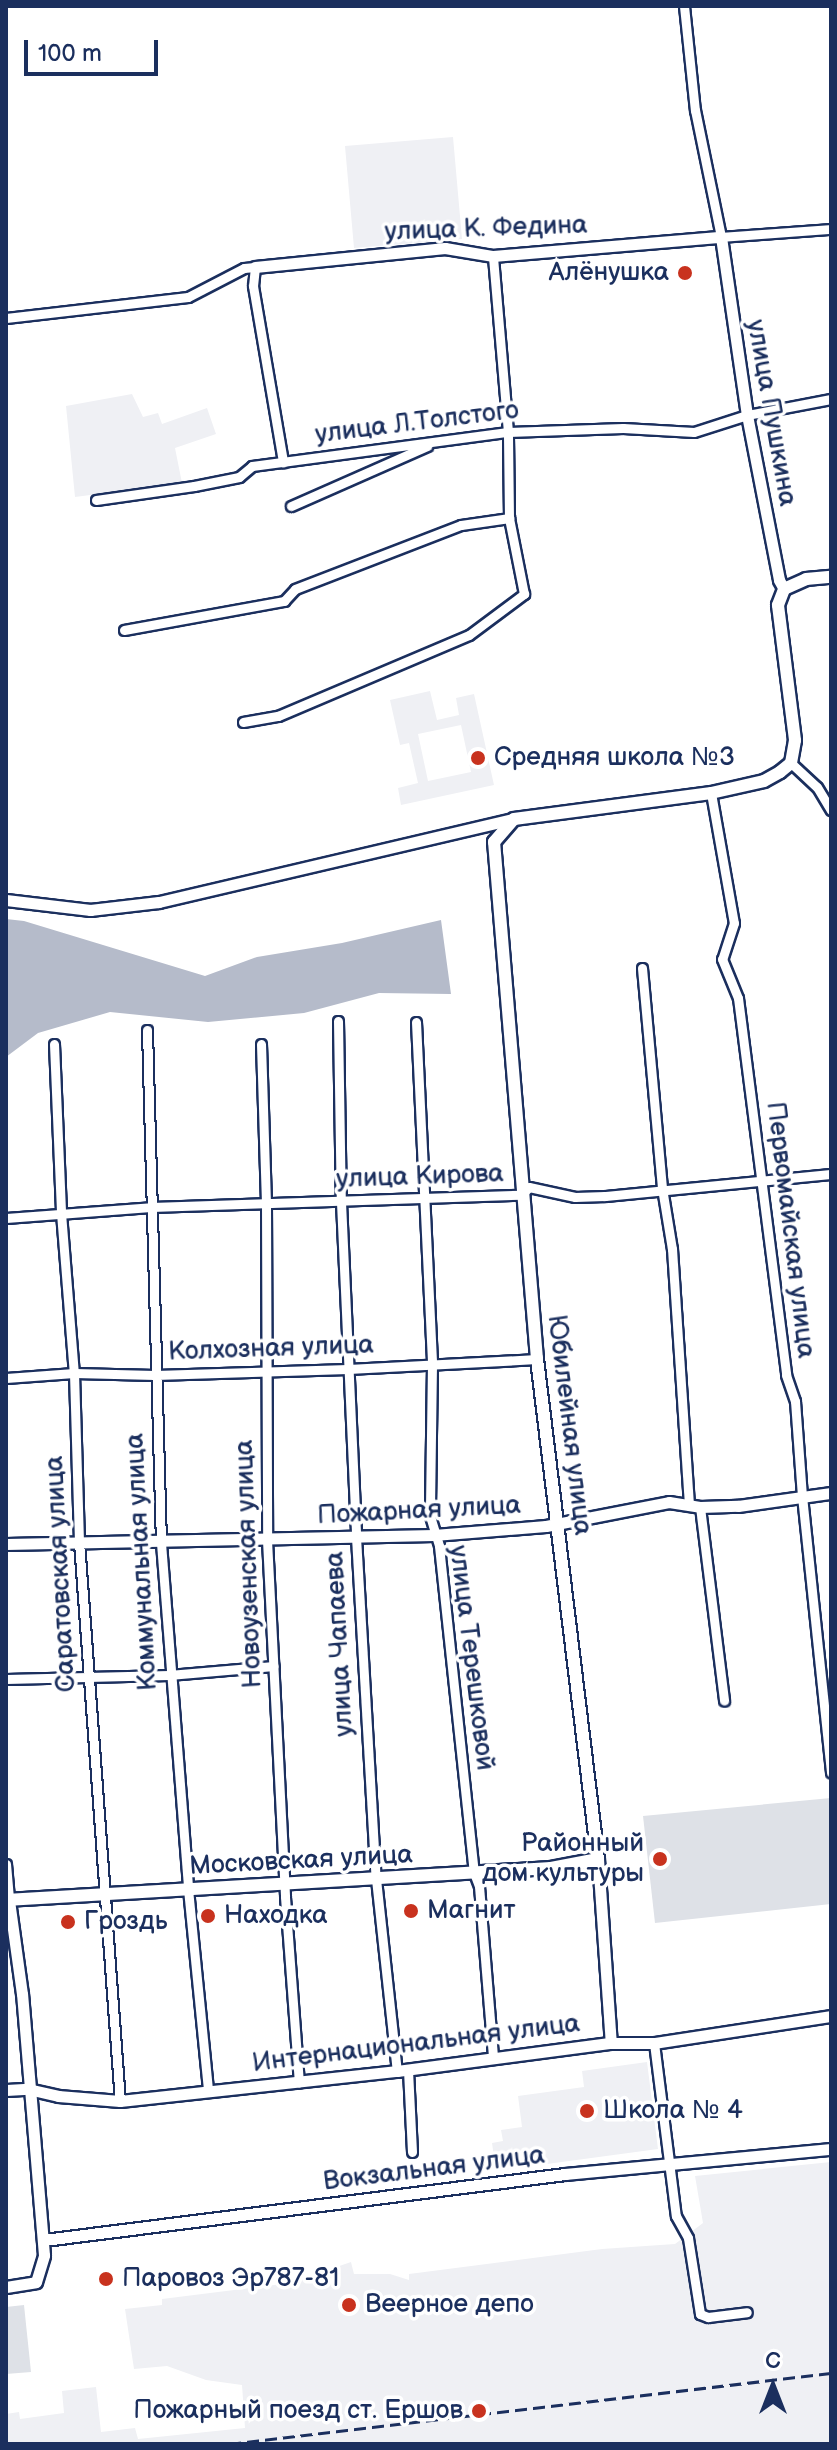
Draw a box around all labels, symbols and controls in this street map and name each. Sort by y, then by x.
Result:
scale bar [28,24,162,74]
text: 100 m [38,39,102,68]
street label: улица К. Федина [384,210,588,248]
place label: Алёнушка [549,257,669,289]
marker: Алёнушка [676,264,694,282]
street label: улица Пушкина [739,317,803,509]
street label: улица Л.Толстого [313,395,521,451]
place label: Средняя школа №3 [494,742,735,774]
marker: Средняя школа №3 [469,749,487,767]
street label: Первомайская улица [759,1100,821,1360]
street label: улица Кирова [336,1158,504,1196]
street label: Юбилейная улица [540,1313,598,1537]
street label: Колхозная улица [168,1330,374,1368]
street label: Коммунальная улица [120,1432,164,1692]
street label: Новоузенская улица [229,1439,269,1689]
street label: Саратовская улица [39,1455,83,1693]
street label: Пожарная улица [316,1490,522,1532]
street label: улица Терешковой [442,1544,500,1772]
street label: улица Чапаева [320,1551,360,1737]
place label: Районный дом культуры [482,1828,644,1890]
street label: Московская улица [189,1840,413,1882]
marker: Районный дом культуры [651,1850,669,1868]
place label: Магнит [427,1895,516,1927]
place label: Находка [224,1900,328,1932]
marker: Магнит [402,1902,420,1920]
place label: Гроздь [84,1906,168,1938]
marker: Находка [199,1907,217,1925]
marker: Гроздь [59,1913,77,1931]
street label: Интернациональная улица [250,2008,582,2080]
place label: Школа № 4 [603,2095,743,2127]
marker: Школа № 4 [578,2102,596,2120]
street label: Вокзальная улица [321,2140,547,2198]
place label: Паровоз Эр787-81 [122,2263,339,2295]
marker: Паровоз Эр787-81 [97,2270,115,2288]
place label: Веерное депо [365,2289,534,2321]
marker: Веерное депо [340,2296,358,2314]
north arrow [733,2346,813,2426]
text: С [765,2348,781,2375]
place label: Пожарный поезд ст. Ершов [133,2395,463,2427]
marker: Пожарный поезд ст. Ершов [470,2402,488,2420]

